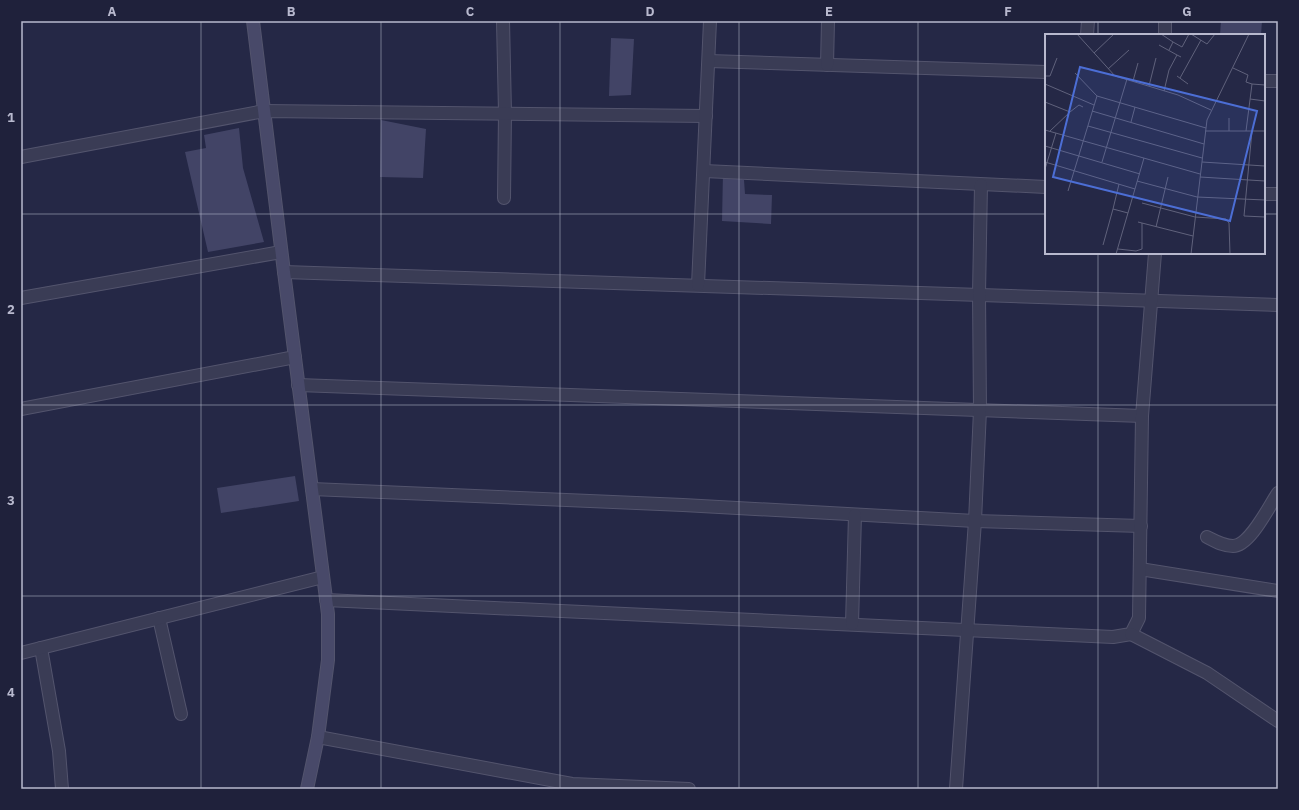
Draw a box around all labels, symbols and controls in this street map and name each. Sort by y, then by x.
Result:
text: A [108,3,117,20]
text: B [287,3,296,20]
text: C [466,3,475,20]
text: D [645,3,655,20]
text: E [825,3,833,20]
text: F [1004,3,1012,20]
text: G [1182,3,1192,20]
inset map [1045,34,1265,254]
text: 1 [7,109,15,126]
text: 2 [7,301,15,318]
text: 3 [7,492,15,509]
text: 4 [7,684,15,701]

